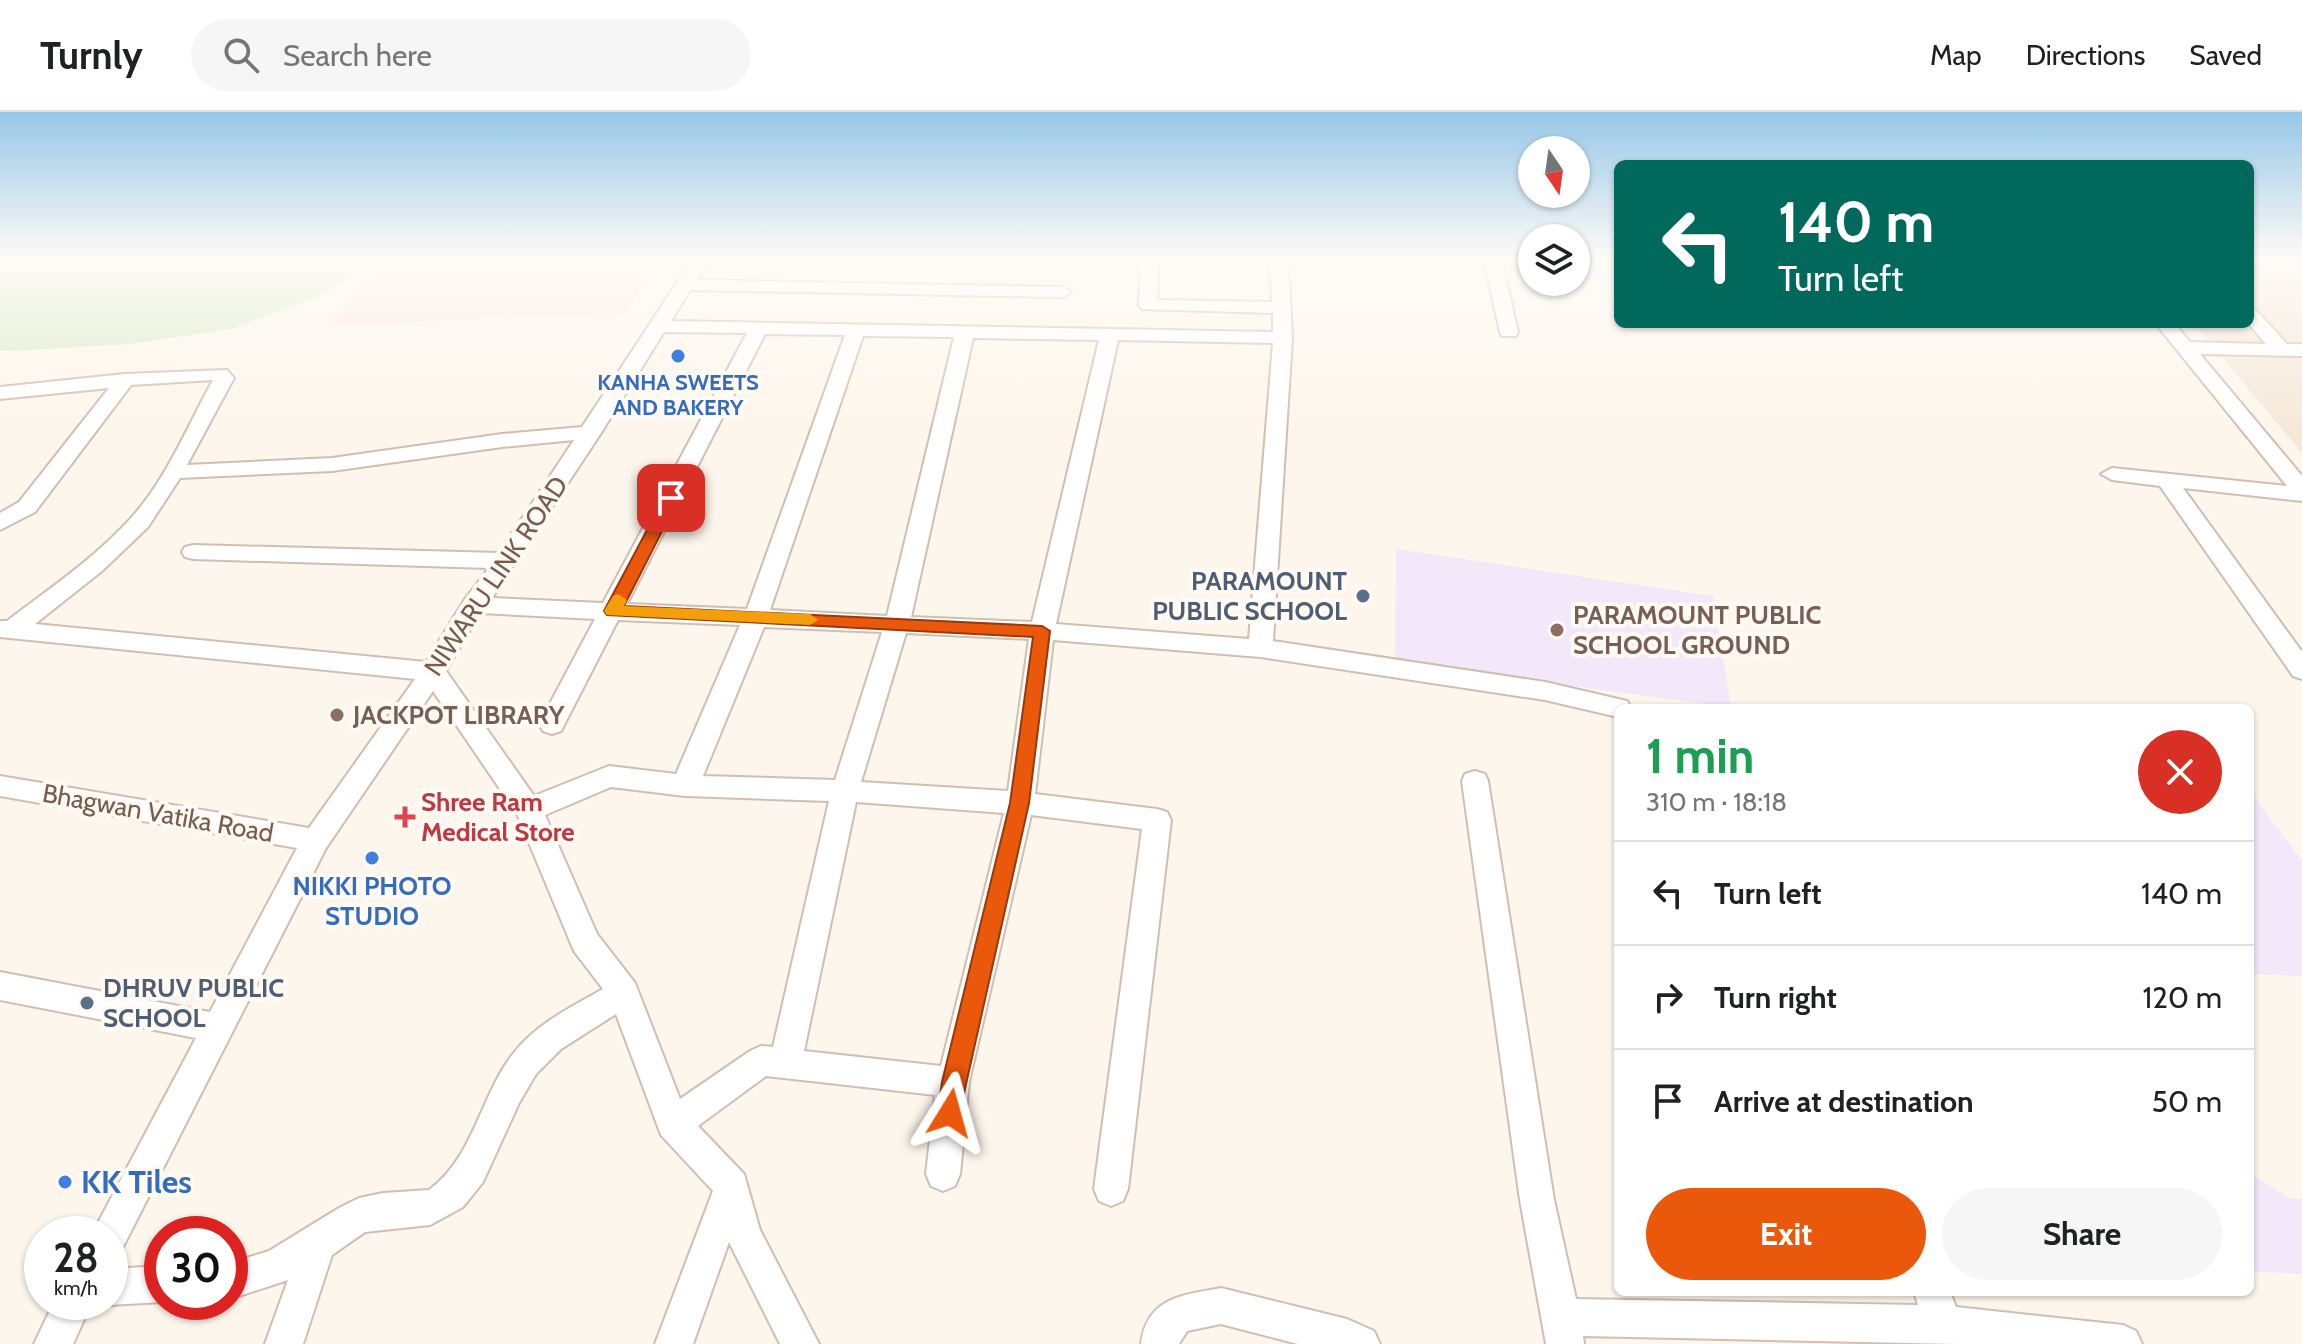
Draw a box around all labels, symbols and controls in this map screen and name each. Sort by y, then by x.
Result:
search box [191,19,751,91]
text: Turnly [40,32,143,79]
icon: search [219,33,263,77]
text: Search here [283,37,432,74]
text: Map [1930,38,1982,72]
text: Directions [2026,38,2145,72]
text: Saved [2189,38,2262,72]
north arrow [1518,136,1590,208]
map controls [1518,136,1590,296]
text: 140 m [1778,188,1934,256]
icon: left [1646,192,1750,296]
button: layers [1518,224,1590,296]
text: Turn left [1778,256,1903,300]
marker: KANHA SWEETS AND BAKERY [669,347,687,365]
place label: KANHA SWEETS AND BAKERY [597,369,759,421]
pin [637,464,705,532]
street label: NIWARU LINK ROAD [417,470,575,682]
icon: arrive [649,476,693,520]
place label: PARAMOUNT PUBLIC SCHOOL [1152,565,1348,627]
marker: PARAMOUNT PUBLIC SCHOOL [1354,587,1372,605]
place label: PARAMOUNT PUBLIC SCHOOL GROUND [1573,599,1822,661]
marker: PARAMOUNT PUBLIC SCHOOL GROUND [1548,621,1566,639]
place label: JACKPOT LIBRARY [352,699,565,731]
marker: JACKPOT LIBRARY [328,706,346,724]
text: 1 min [1646,727,1754,785]
button: close [2138,730,2222,814]
street label: Bhagwan Vatika Road [40,777,276,849]
place label: Shree Ram Medical Store [421,786,575,848]
text: 310 m · 18:18 [1646,786,1787,818]
marker: Shree Ram Medical Store [396,808,414,826]
marker: NIKKI PHOTO STUDIO [363,849,381,867]
place label: NIKKI PHOTO STUDIO [292,870,452,932]
icon: left [1646,871,1690,915]
text: Turn left [1714,875,1822,912]
text: 140 m [2141,875,2222,912]
place label: DHRUV PUBLIC SCHOOL [103,972,284,1034]
icon: right [1646,975,1690,1019]
text: Turn right [1714,979,1837,1016]
text: 120 m [2142,979,2222,1016]
marker: DHRUV PUBLIC SCHOOL [78,994,96,1012]
position arrow [908,1071,992,1155]
icon: arrive [1646,1079,1690,1123]
text: Arrive at destination [1714,1083,1974,1120]
text: 50 m [2152,1083,2222,1120]
place label: KK Tiles [81,1162,192,1201]
marker: KK Tiles [56,1173,74,1191]
button: Exit [1646,1188,1926,1280]
button: Share [1942,1188,2222,1280]
speed limit sign: 30 [144,1216,248,1320]
text: 28 [53,1233,99,1282]
text: km/h [54,1276,98,1300]

